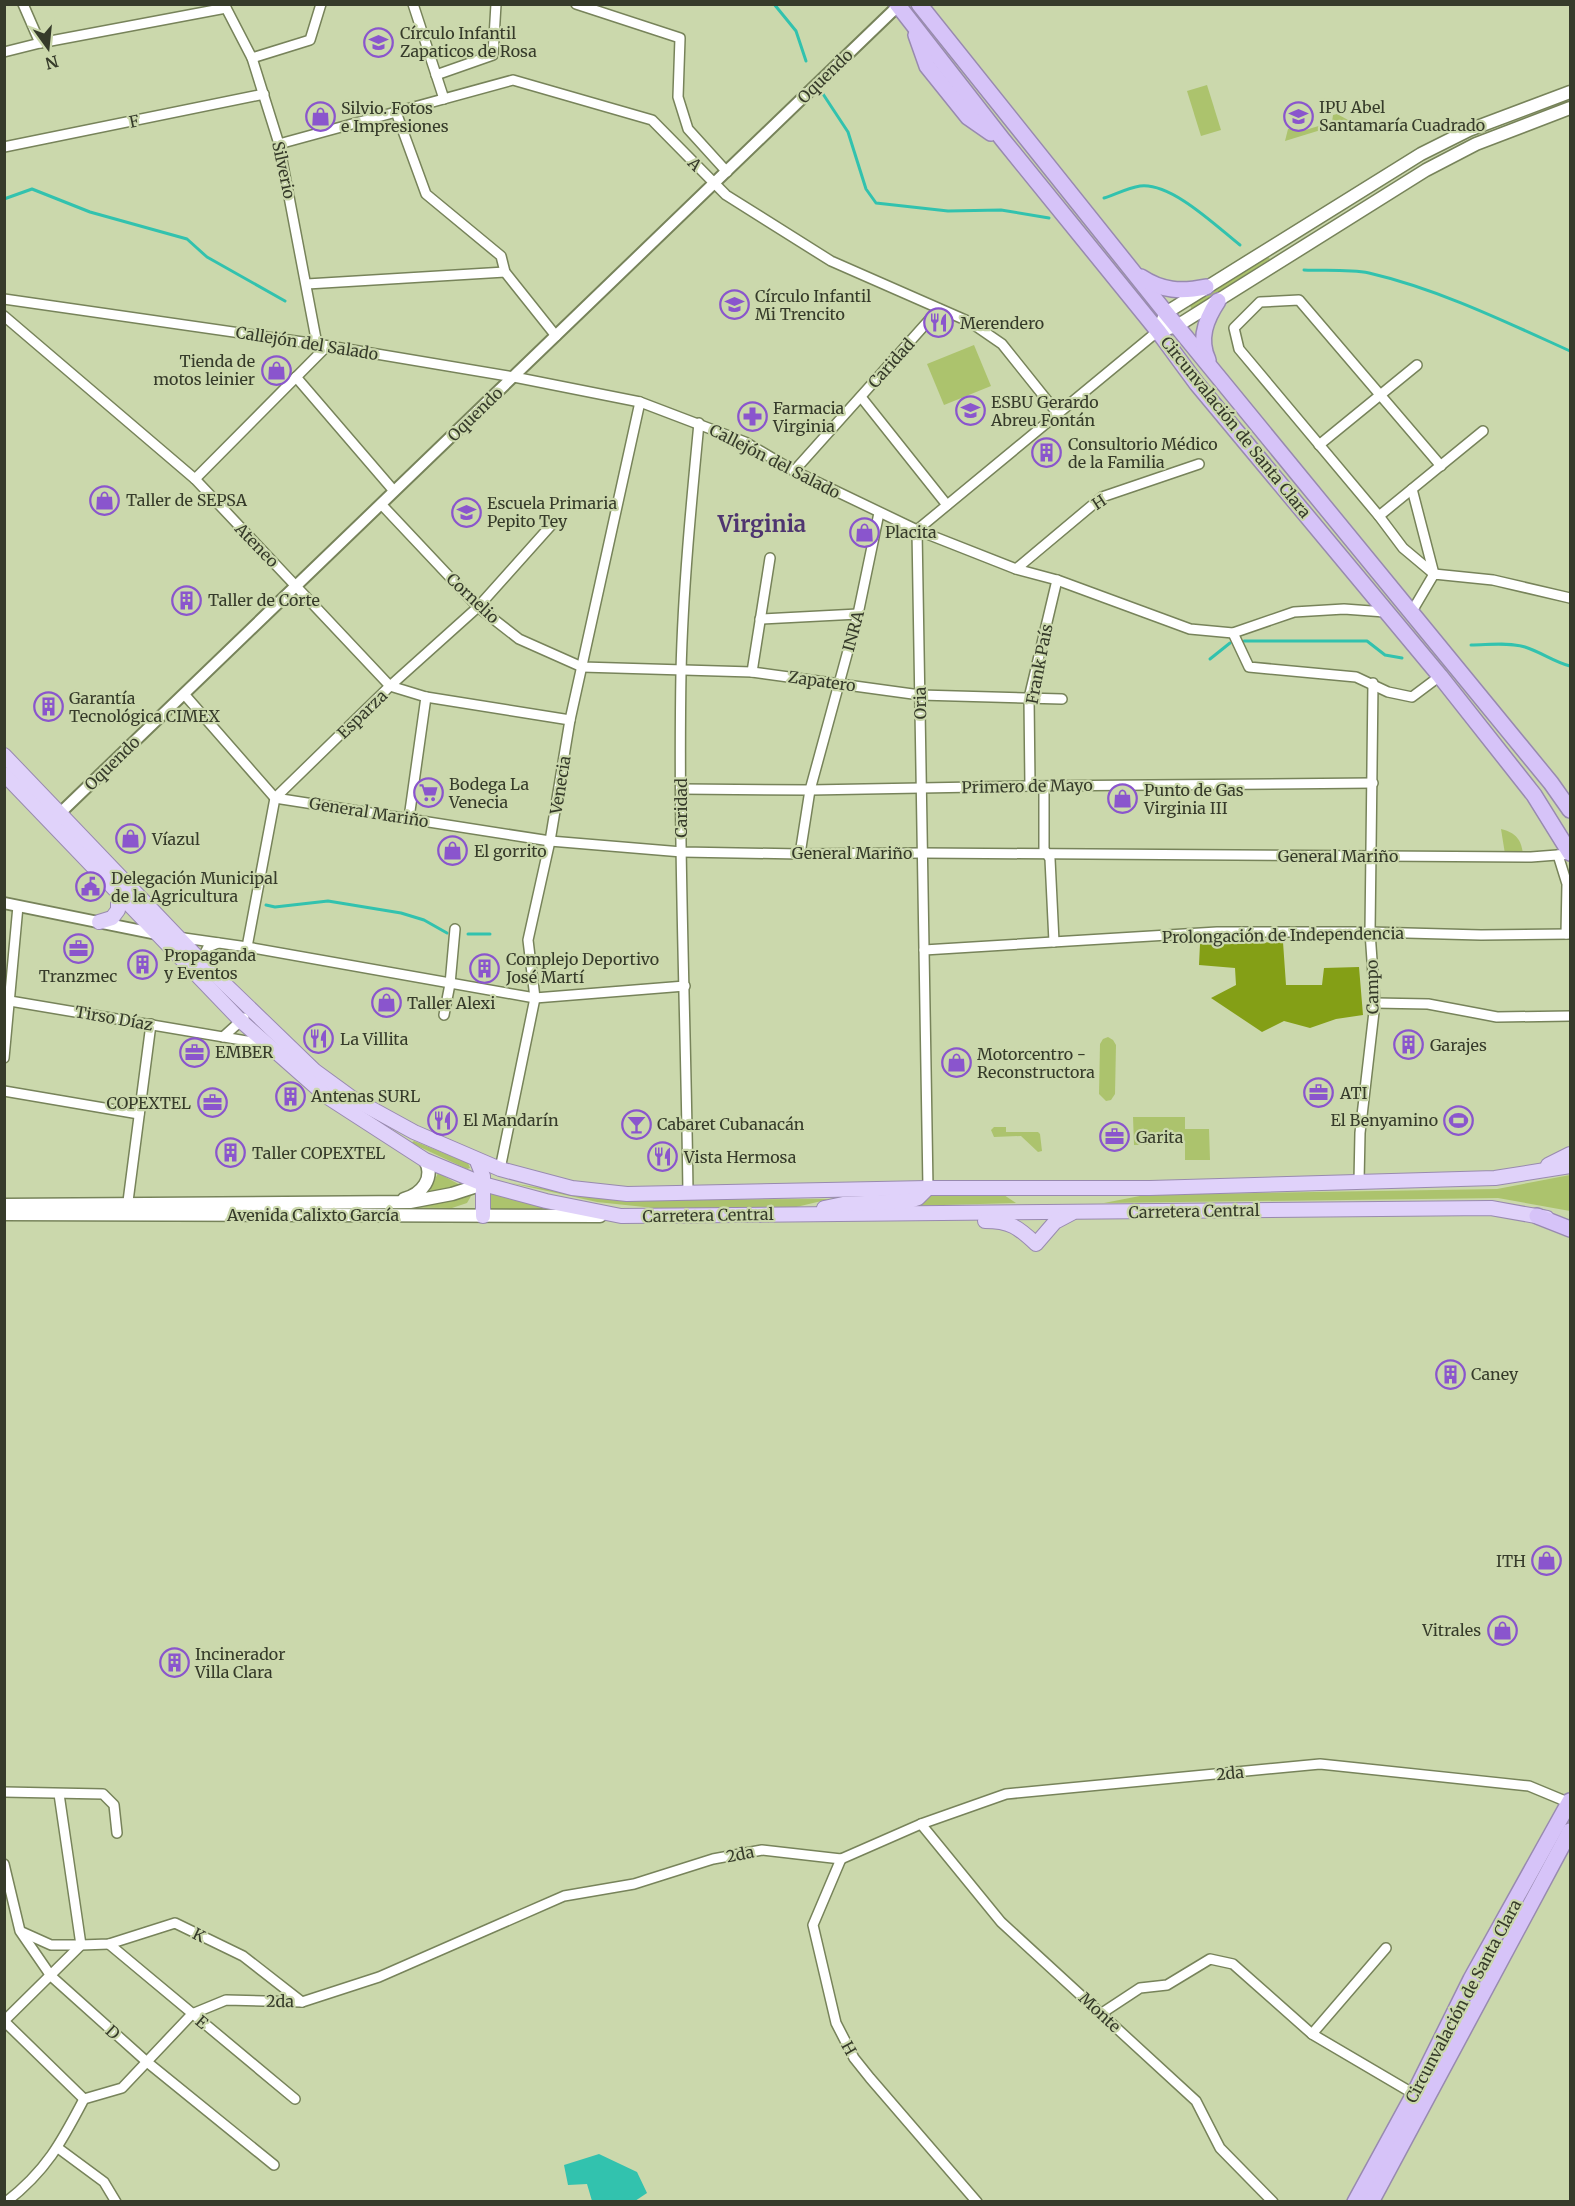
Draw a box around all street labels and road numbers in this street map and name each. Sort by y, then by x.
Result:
street label: Oquendo [793,45,857,107]
street label: F [127,110,141,132]
street label: Silverio [268,139,300,201]
street label: A [683,152,707,176]
street label: Callejón del Salado [234,322,380,364]
street label: Circunvalación de Santa Clara [1157,332,1316,522]
street label: Caridad [864,334,919,392]
street label: Oquendo [443,383,507,445]
street label: Callejón del Salado [706,419,844,503]
street label: H [1088,490,1110,514]
street label: Ateneo [230,518,283,571]
street label: Cornelio [442,569,504,627]
street label: INRA [838,608,868,654]
street label: Frank País [1021,622,1057,706]
street label: Zapatero [787,666,857,696]
street label: Esparza [333,685,391,743]
street label: Oria [910,686,930,719]
street label: Oquendo [80,732,144,794]
street label: Venecia [545,754,575,817]
street label: Primero de Mayo [961,775,1093,797]
street label: Caridad [671,778,691,838]
street label: General Mariño [308,793,430,831]
street label: General Mariño [792,843,912,863]
street label: General Mariño [1278,846,1398,866]
street label: Prolongación de Independencia [1162,923,1405,947]
street label: Campo [1362,960,1382,1014]
street label: Tirso Díaz [73,1001,155,1035]
street label: Carretera Central [1128,1200,1260,1222]
street label: Carretera Central [642,1204,774,1226]
street label: Avenida Calixto García [226,1205,399,1225]
street label: 2da [1215,1762,1245,1784]
street label: 2da [724,1841,756,1866]
street label: Circunvalación de Santa Clara [1401,1895,1525,2106]
street label: K [189,1923,209,1947]
street label: Monte [1075,1988,1125,2036]
street label: 2da [266,1991,295,2011]
street label: E [192,2011,213,2033]
street label: D [102,2021,124,2043]
street label: H [837,2038,861,2059]

